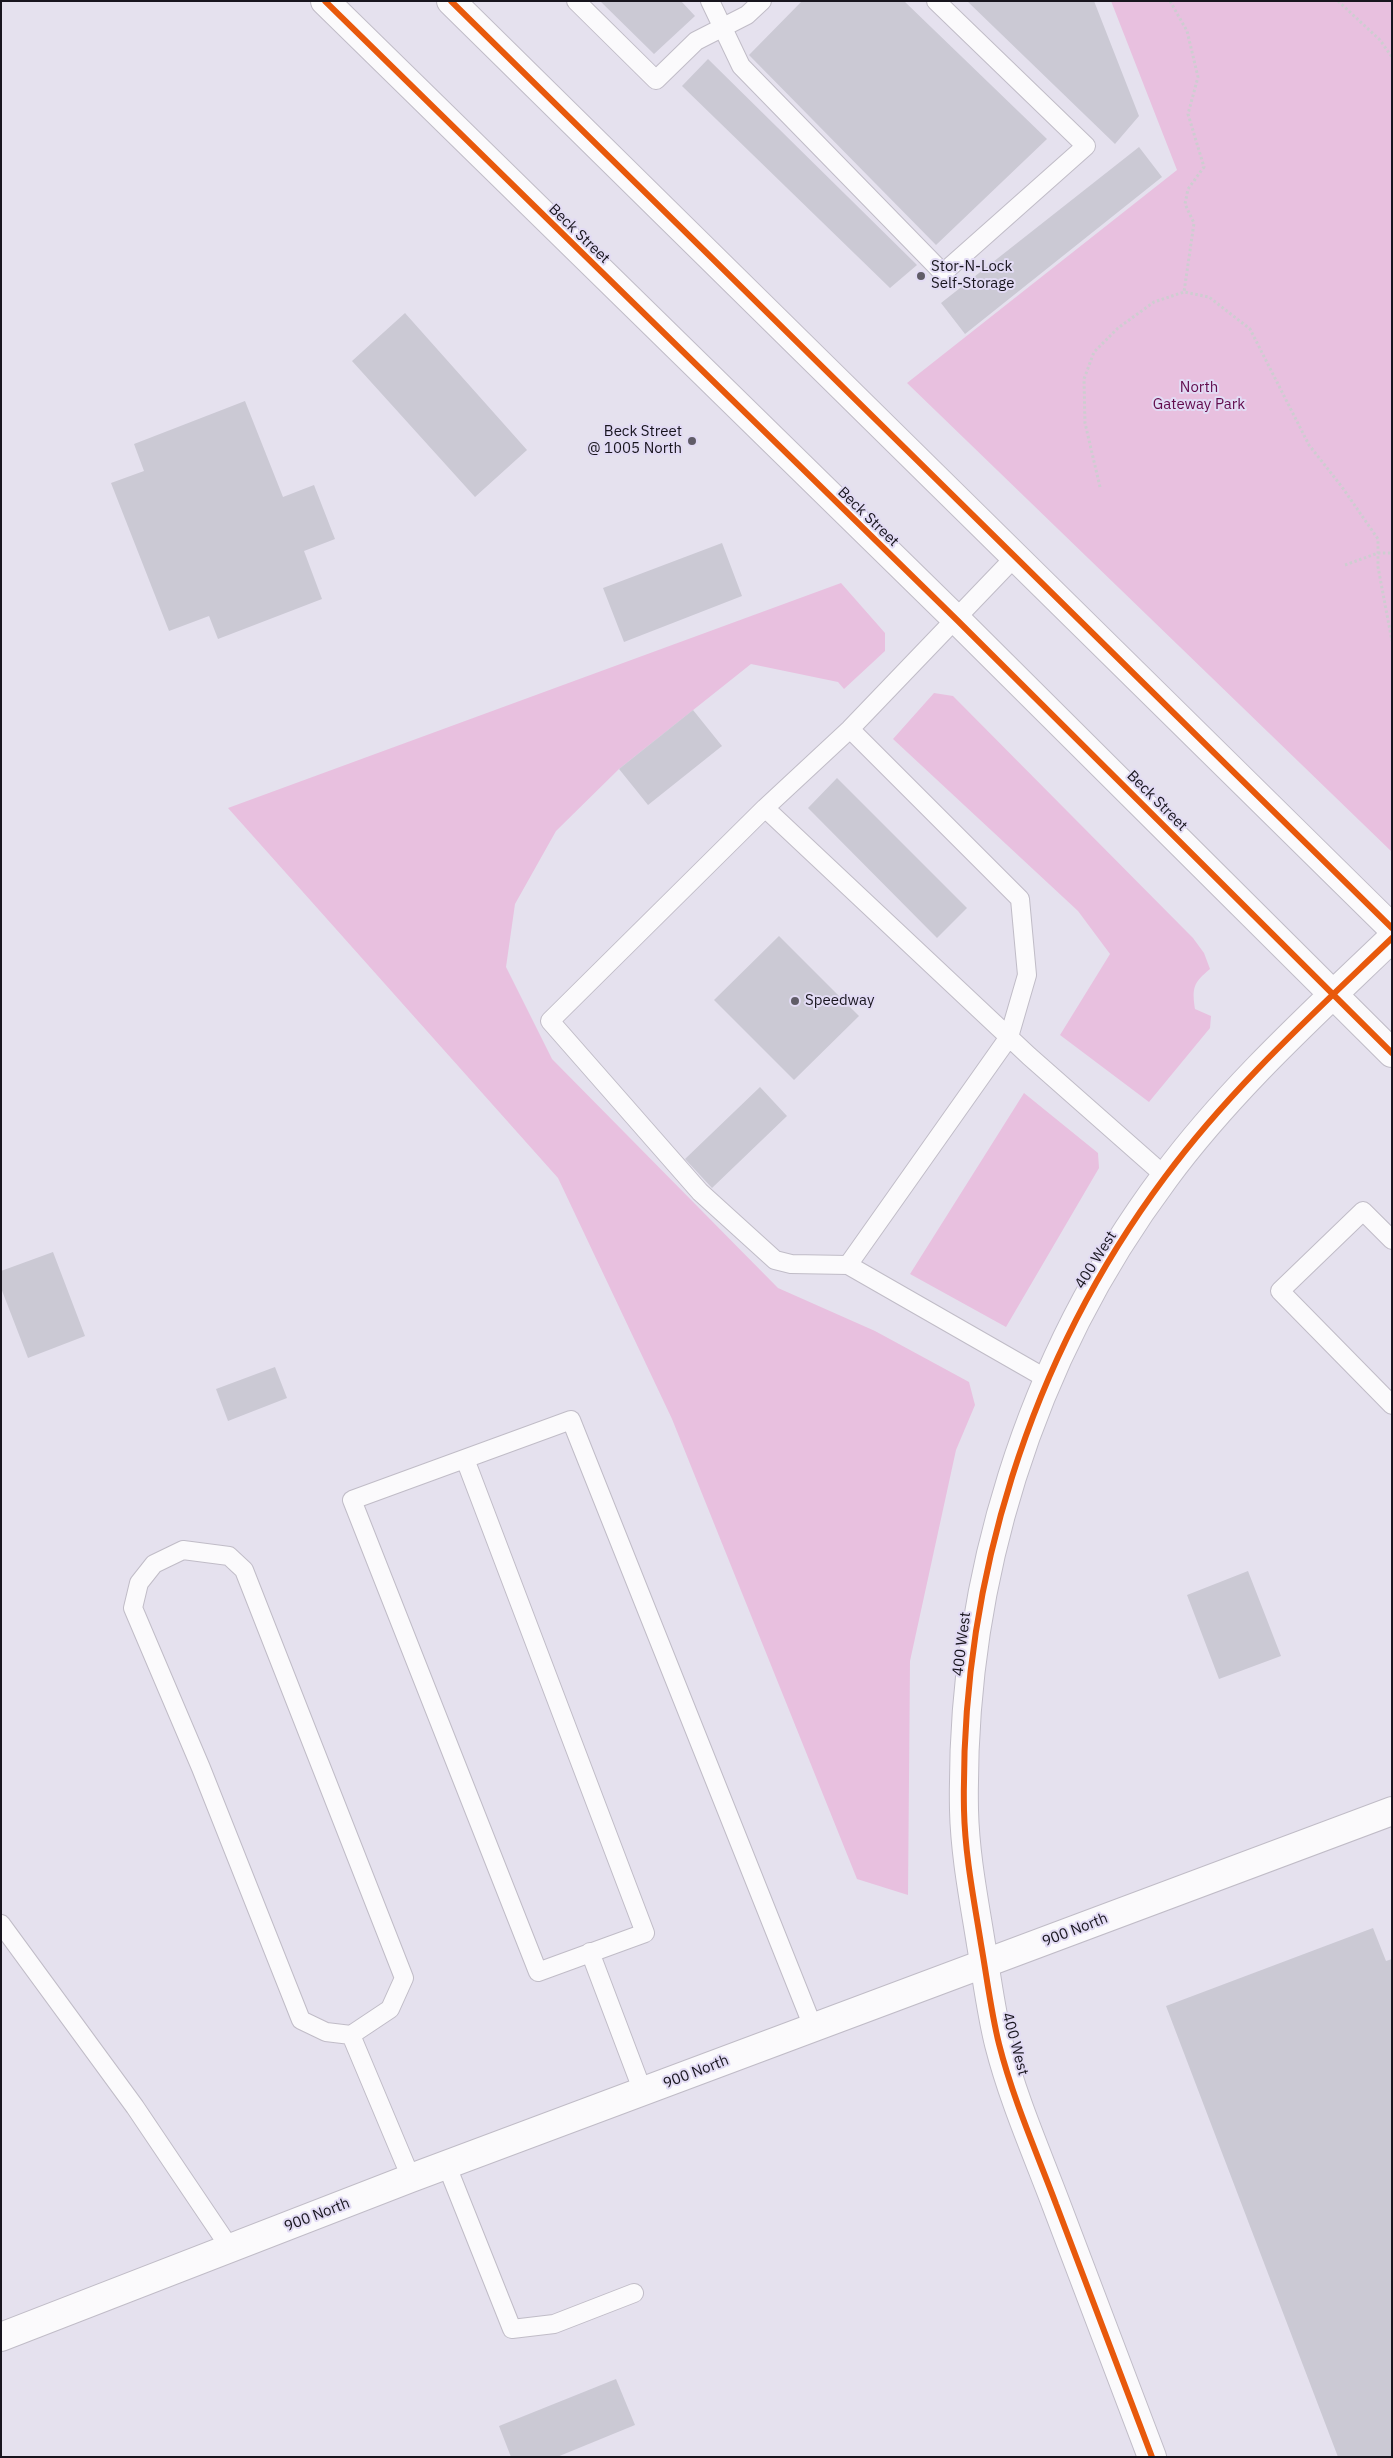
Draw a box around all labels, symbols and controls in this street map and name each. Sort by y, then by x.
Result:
street label: Beck Street [545,200,613,268]
place label: Stor-N-Lock Self-Storage [931,258,1014,293]
marker: Stor-N-Lock Self-Storage [915,270,927,282]
park label: North Gateway Park [1153,379,1245,414]
place label: Beck Street @ 1005 North [587,423,682,458]
marker: Beck Street @ 1005 North [686,435,698,447]
street label: Beck Street [834,483,902,551]
street label: Beck Street [1123,767,1191,835]
place label: Speedway [805,992,874,1010]
marker: Speedway [789,995,801,1007]
street label: 400 West [1071,1228,1121,1292]
street label: 400 West [949,1611,975,1677]
street label: 900 North [1040,1909,1110,1951]
street label: 400 West [998,2011,1032,2077]
street label: 900 North [661,2051,731,2093]
street label: 900 North [282,2194,352,2236]

